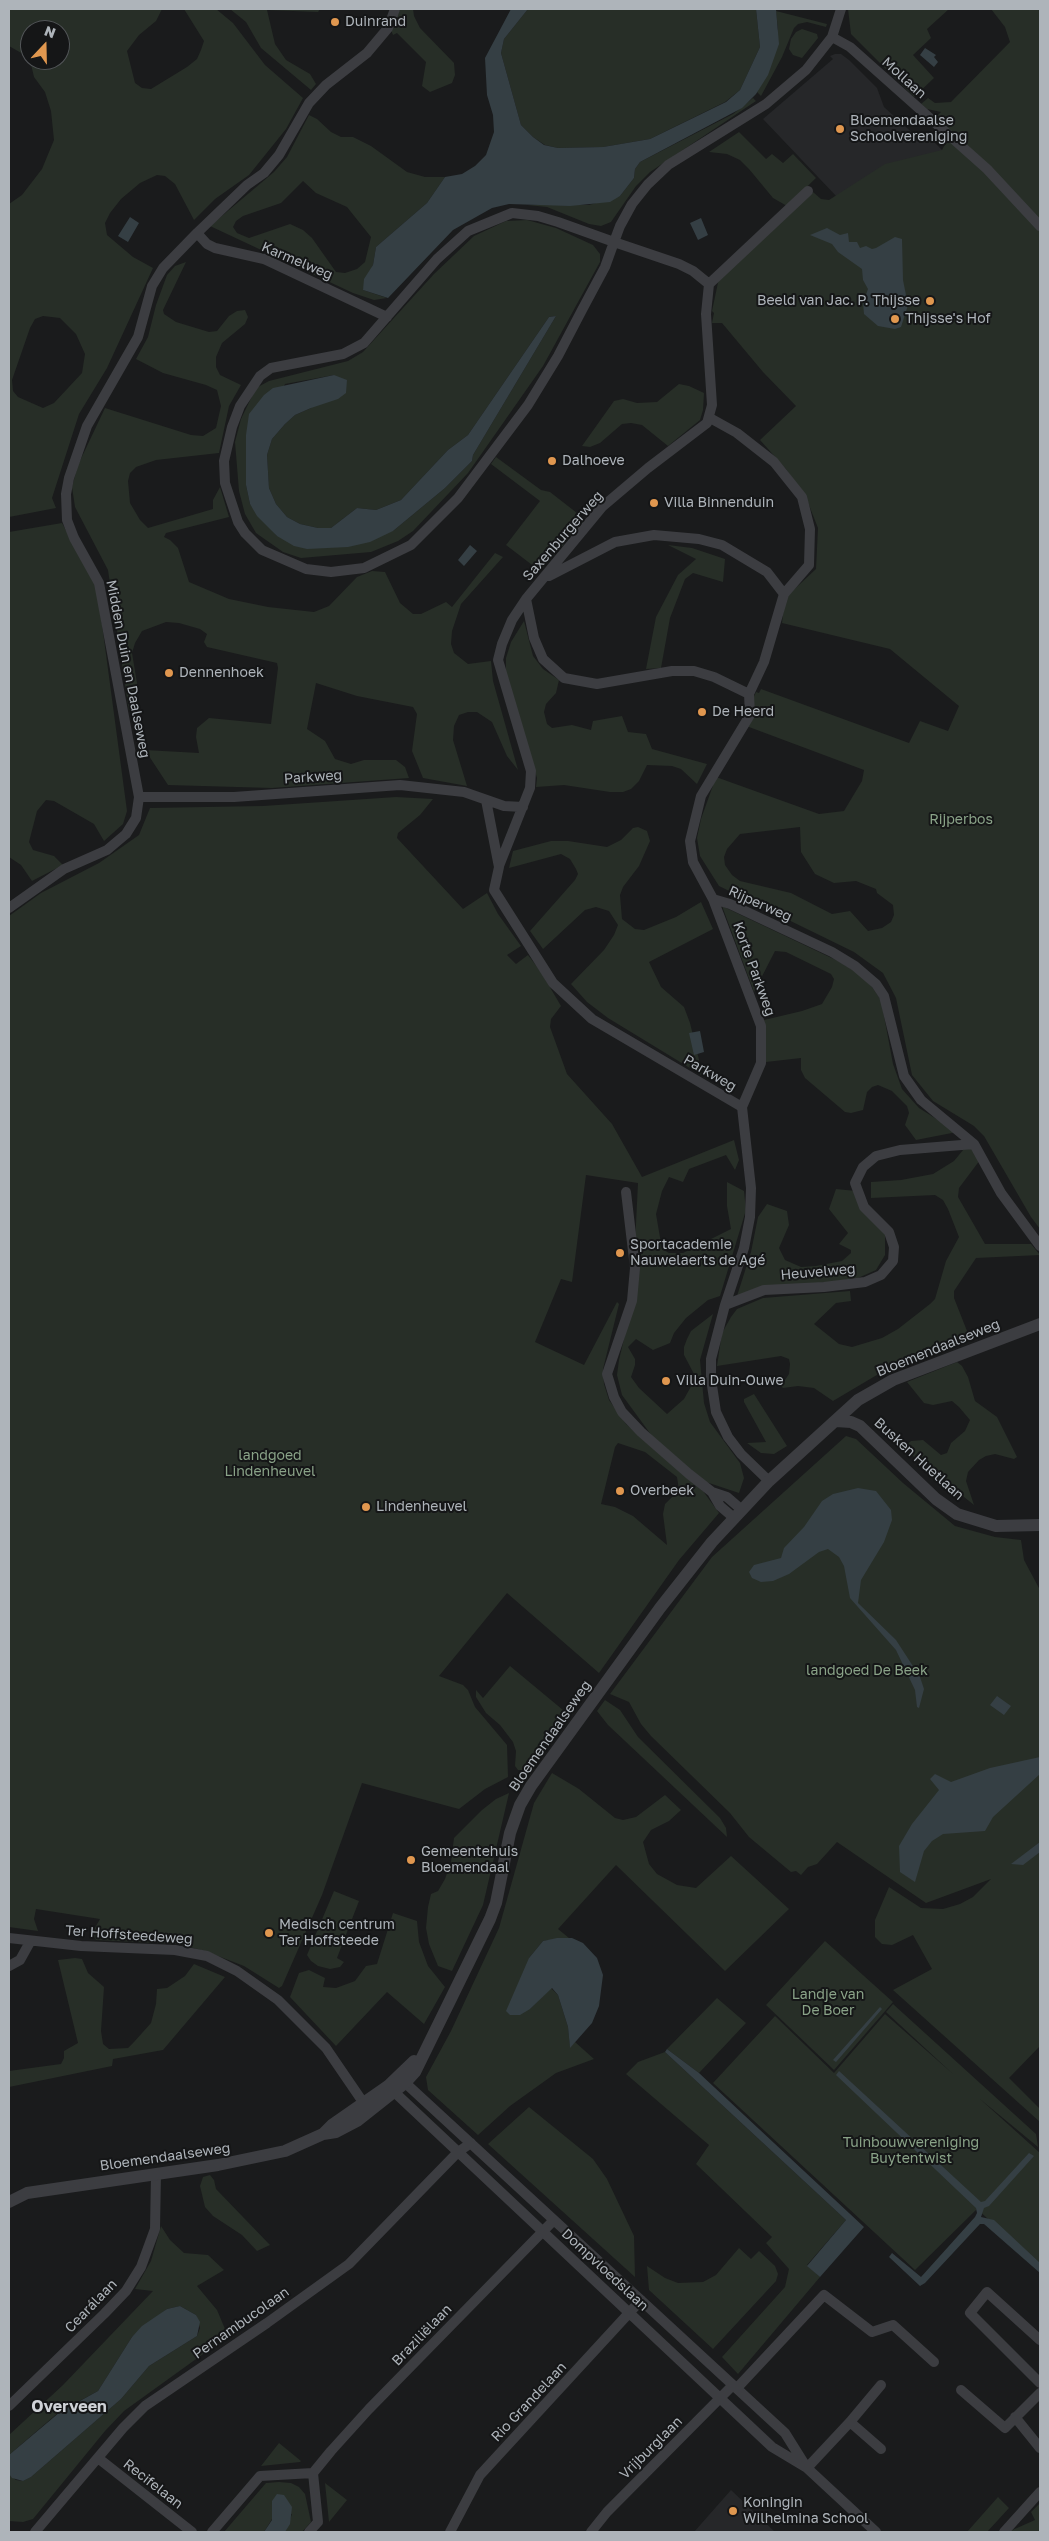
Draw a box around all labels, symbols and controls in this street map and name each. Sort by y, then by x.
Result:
place label: Duinrand [345,14,406,30]
marker: Duinrand [329,16,341,28]
north arrow [20,20,70,70]
text: N [42,22,58,41]
street label: Mollaan [878,54,930,102]
place label: Bloemendaalse Schoolvereniging [850,113,967,146]
marker: Bloemendaalse Schoolvereniging [834,123,846,135]
street label: Karmelweg [259,238,335,284]
place label: Beeld van Jac. P. Thijsse [757,293,920,309]
marker: Beeld van Jac. P. Thijsse [924,295,936,307]
place label: Thijsse's Hof [905,311,991,327]
marker: Thijsse's Hof [889,313,901,325]
place label: Dalhoeve [562,453,625,469]
marker: Dalhoeve [546,455,558,467]
street label: Saxenburgerweg [519,488,607,584]
place label: Villa Binnenduin [664,495,774,511]
marker: Villa Binnenduin [648,497,660,509]
street label: Midden Duin en Daalseweg [102,579,154,759]
place label: Dennenhoek [179,665,264,681]
marker: Dennenhoek [163,667,175,679]
place label: De Heerd [712,704,774,720]
marker: De Heerd [696,706,708,718]
street label: Parkweg [283,767,343,787]
park label: Rijperbos [929,812,993,828]
street label: Rijperweg [726,883,794,925]
street label: Korte Parkweg [729,920,779,1018]
street label: Parkweg [681,1051,739,1095]
place label: Sportacademie Nauwelaerts de Agé [630,1237,765,1270]
marker: Sportacademie Nauwelaerts de Agé [614,1247,626,1259]
street label: Heuvelweg [780,1260,856,1284]
street label: Bloemendaalseweg [874,1316,1002,1380]
place label: Villa Duin-Ouwe [676,1373,784,1389]
marker: Villa Duin-Ouwe [660,1375,672,1387]
street label: Busken Huetlaan [871,1414,967,1504]
park label: landgoed Lindenheuvel [224,1448,316,1480]
place label: Overbeek [630,1483,694,1499]
marker: Overbeek [614,1485,626,1497]
place label: Lindenheuvel [376,1499,467,1515]
marker: Lindenheuvel [360,1501,372,1513]
park label: landgoed De Beek [806,1663,928,1679]
street label: Bloemendaalseweg [505,1677,595,1795]
place label: Gemeentehuis Bloemendaal [421,1844,518,1876]
marker: Gemeentehuis Bloemendaal [405,1854,417,1866]
place label: Medisch centrum Ter Hoffsteede [279,1917,395,1950]
street label: Ter Hoffsteedeweg [65,1922,193,1948]
marker: Medisch centrum Ter Hoffsteede [263,1927,275,1939]
park label: Landje van De Boer [792,1987,864,2020]
park label: Tuinbouwvereniging Buytentwist [843,2135,979,2168]
street label: Bloemendaalseweg [99,2140,231,2174]
street label: Dompvloedslaan [558,2225,652,2315]
street label: Cearálaan [61,2276,121,2336]
street label: Pernambucolaan [190,2284,292,2362]
street label: Braziliëlaan [389,2301,455,2369]
street label: Rio Grandelaan [488,2359,570,2445]
district label: Overveen [31,2397,107,2417]
street label: Vrijburglaan [616,2413,686,2483]
street label: Recifelaan [120,2456,186,2512]
place label: Koningin Wilhelmina School [743,2495,869,2528]
marker: Koningin Wilhelmina School [727,2505,739,2517]

